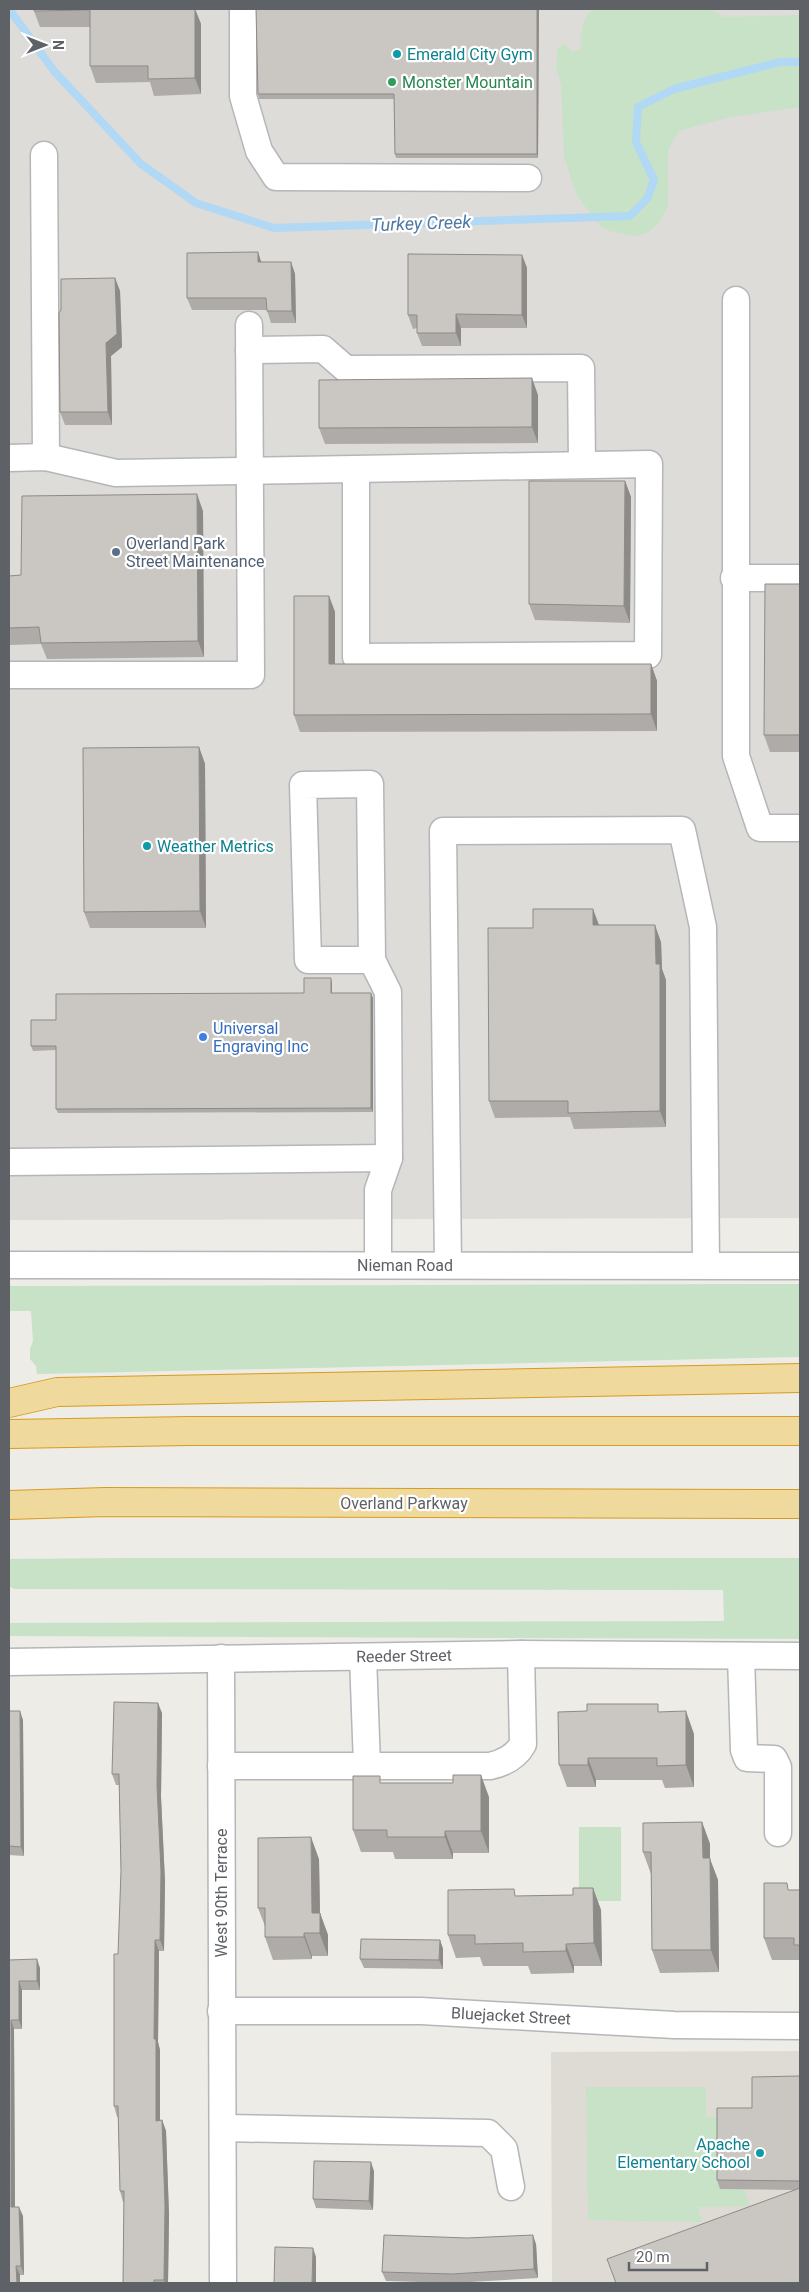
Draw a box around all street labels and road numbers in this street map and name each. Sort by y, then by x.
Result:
street label: Nieman Road [357,1256,453,1275]
street label: Overland Parkway [340,1494,468,1513]
street label: Reeder Street [356,1646,452,1666]
street label: West 90th Terrace [212,1829,231,1957]
street label: Bluejacket Street [451,2003,571,2029]

